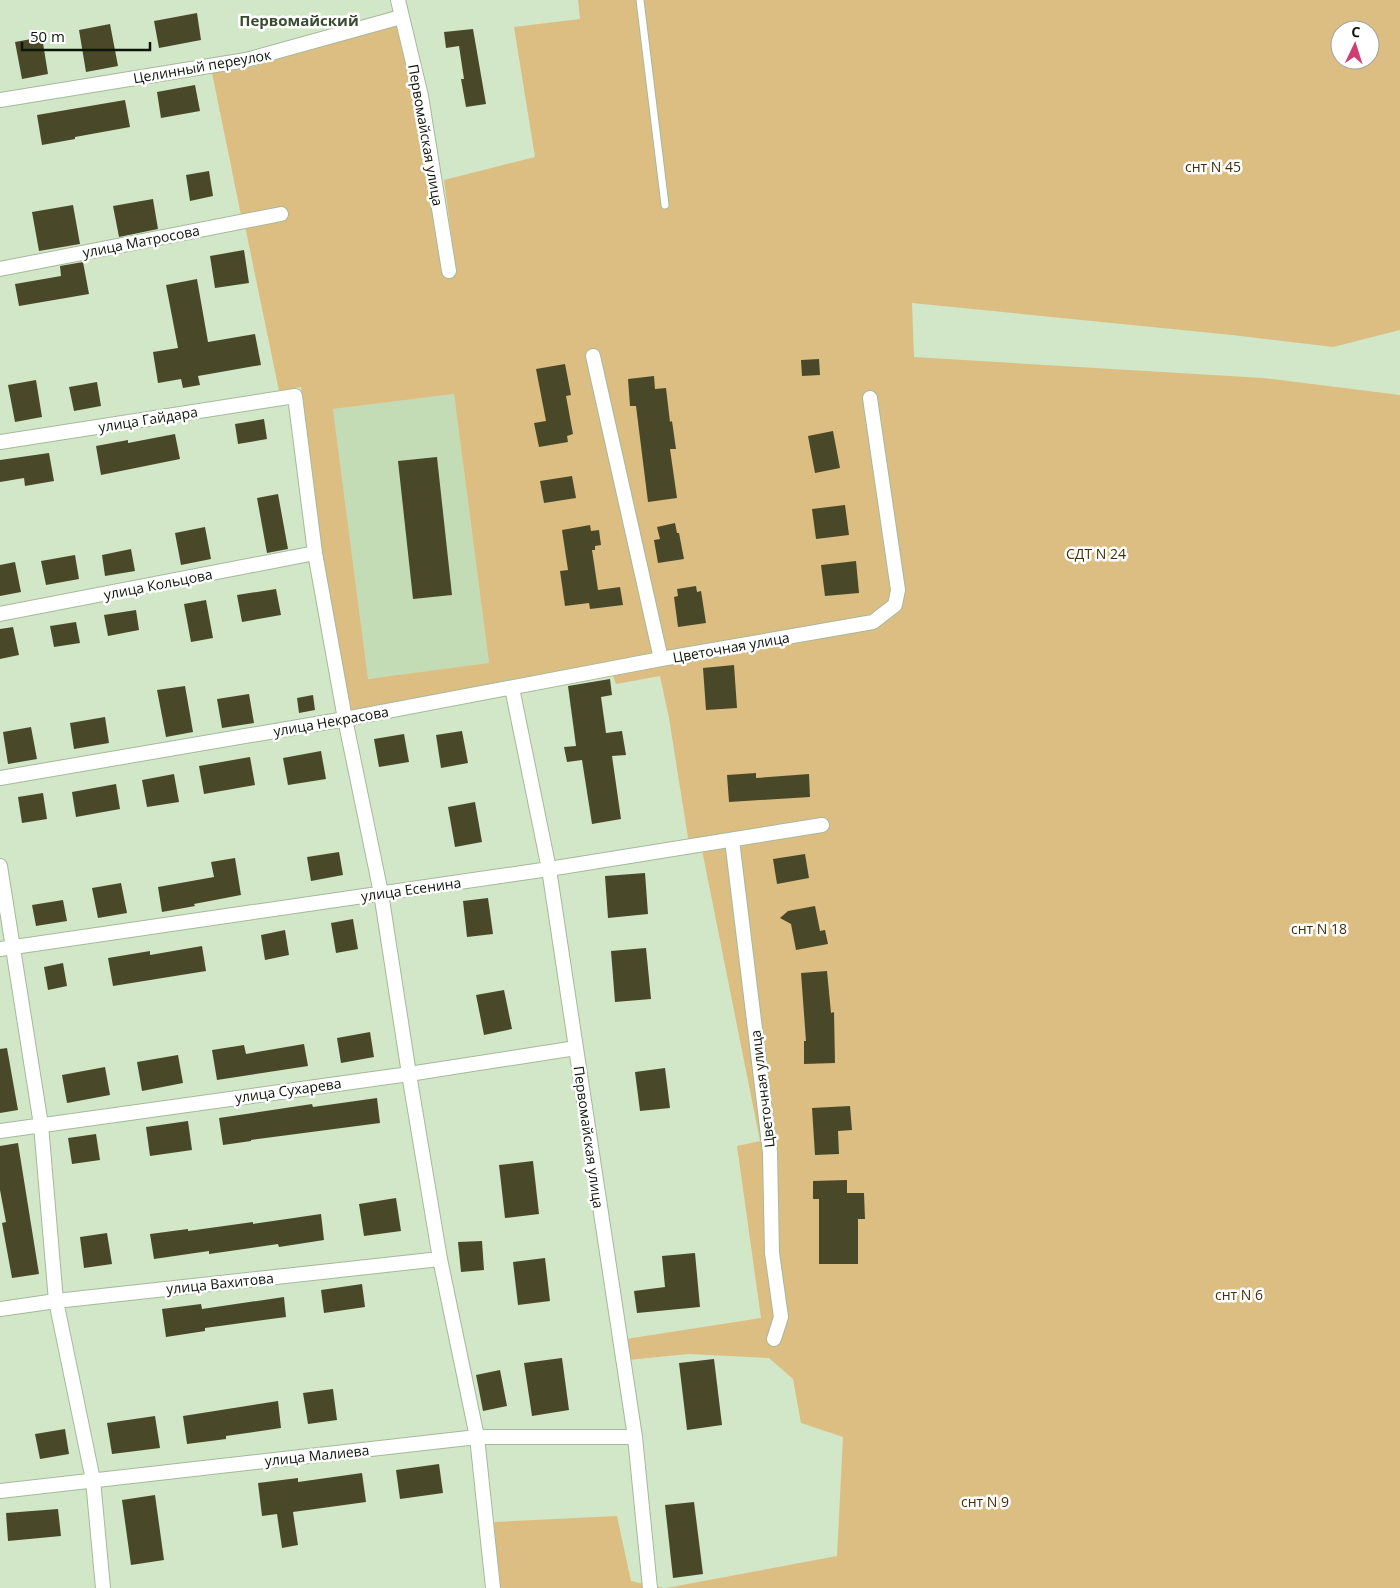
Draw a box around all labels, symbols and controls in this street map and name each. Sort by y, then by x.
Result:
district label: Первомайский [239,10,359,30]
scale bar [22,20,150,52]
north arrow [1330,20,1380,70]
text: С [1351,22,1361,41]
text: 50 m [30,26,65,46]
street label: Целинный переулок [132,44,273,87]
street label: Первомайская улица [404,63,448,207]
park label: снт N 45 [1185,157,1241,176]
street label: улица Матросова [81,220,201,262]
street label: улица Гайдара [97,402,199,436]
park label: СДТ N 24 [1066,544,1126,563]
street label: улица Кольцова [102,564,214,604]
street label: Цветочная улица [671,627,791,667]
street label: улица Некрасова [272,702,390,740]
street label: улица Есенина [360,873,462,905]
park label: снт N 18 [1291,919,1347,938]
street label: Цветочная улица [745,1029,779,1149]
street label: Первомайская улица [570,1065,608,1209]
street label: улица Сухарева [234,1073,342,1107]
street label: улица Вахитова [165,1268,275,1298]
park label: снт N 6 [1215,1285,1263,1304]
street label: улица Малиева [264,1440,370,1470]
park label: снт N 9 [961,1492,1009,1511]

